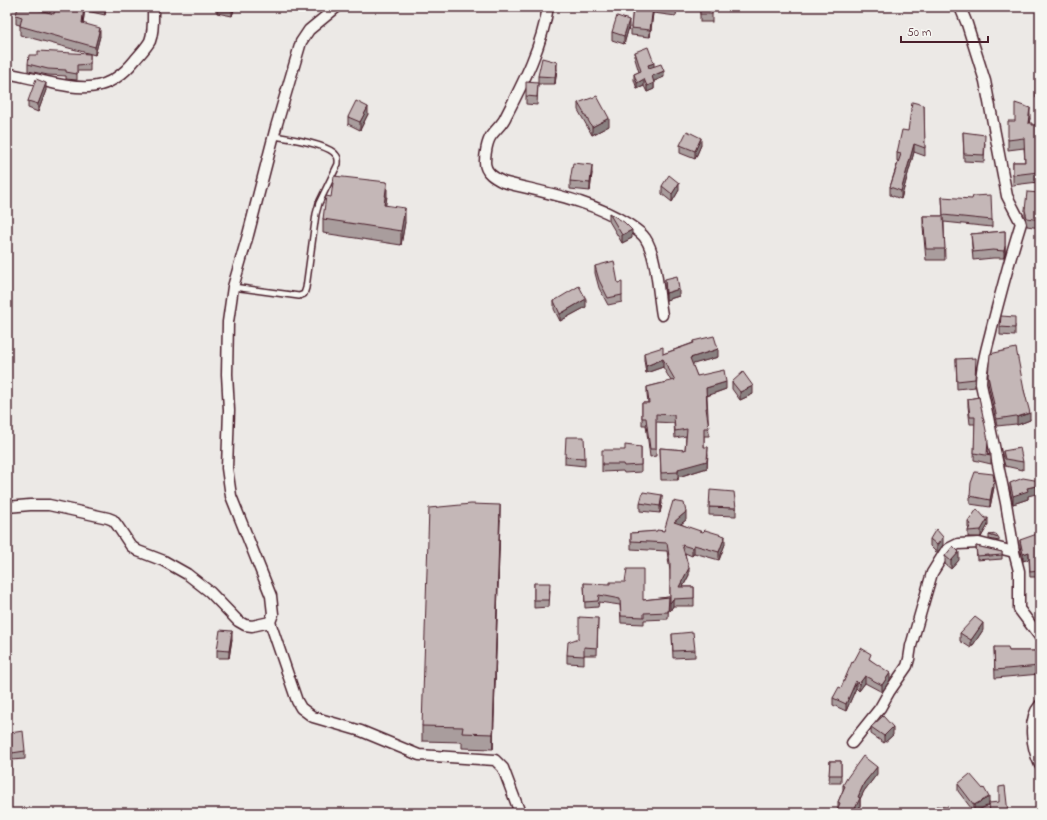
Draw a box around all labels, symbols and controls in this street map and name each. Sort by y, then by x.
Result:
scale bar [901,18,988,44]
text: 50 m [907,24,931,42]

